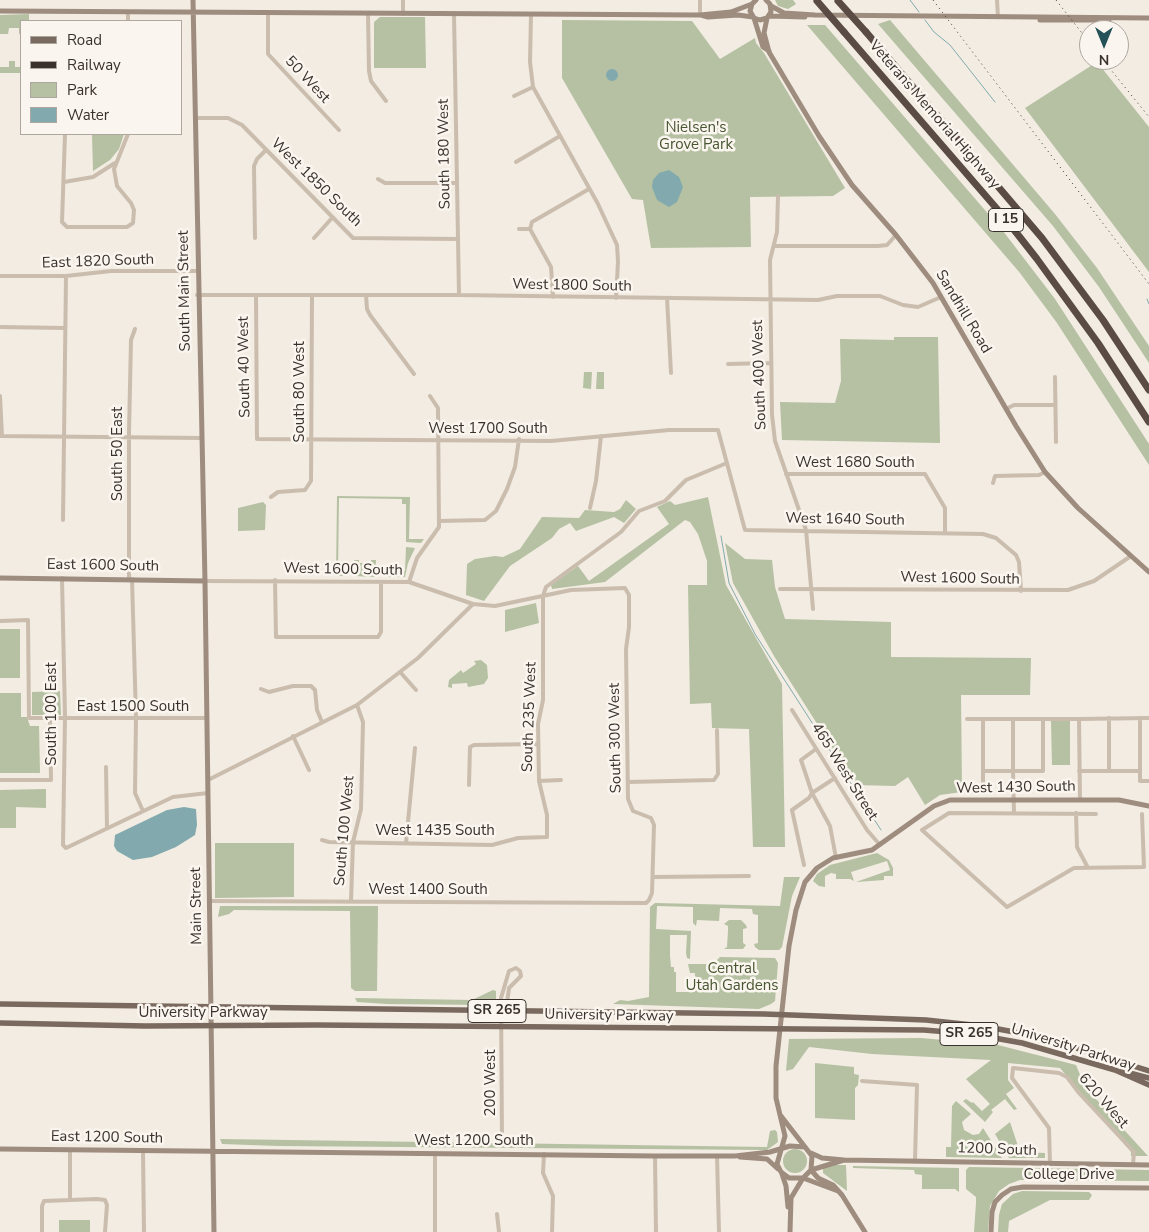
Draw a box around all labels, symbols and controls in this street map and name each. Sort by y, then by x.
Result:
legend [20,20,182,135]
north arrow [1079,20,1129,70]
text: Road [67,30,102,50]
street label: Veterans Memorial Highway [865,37,1003,193]
text: N [1099,50,1109,69]
street label: 50 West [281,53,333,107]
text: Railway [67,55,121,75]
text: Park [67,80,97,100]
street label: South 180 West [435,99,455,209]
text: Water [67,105,109,125]
park label: Nielsen's Grove Park [659,119,733,154]
street label: West 1850 South [267,135,365,231]
road number: I 15 [988,208,1024,232]
street label: South Main Street [175,230,195,352]
street label: East 1820 South [42,251,154,273]
street label: Sandhill Road [931,267,995,357]
street label: West 1800 South [512,276,632,296]
street label: South 40 West [235,316,255,418]
street label: South 400 West [749,319,771,431]
street label: South 80 West [291,341,309,443]
street label: South 50 East [109,407,127,501]
street label: West 1700 South [428,420,548,438]
street label: West 1680 South [795,454,915,472]
street label: West 1640 South [785,510,905,530]
street label: East 1600 South [47,556,159,576]
street label: West 1600 South [283,560,403,580]
street label: West 1600 South [900,569,1020,589]
street label: South 235 West [519,661,541,773]
street label: South 100 East [43,662,61,766]
street label: South 300 West [606,683,626,793]
street label: East 1500 South [77,698,189,716]
street label: 465 West Street [807,720,881,824]
street label: South 100 West [331,775,359,887]
street label: West 1430 South [956,778,1076,798]
street label: West 1435 South [375,822,495,840]
street label: Main Street [187,867,207,945]
street label: West 1400 South [368,881,488,899]
park label: Central Utah Gardens [685,960,779,995]
road number: SR 265 [468,999,526,1022]
street label: University Parkway [138,1004,268,1022]
street label: University Parkway [544,1006,674,1026]
street label: University Parkway [1009,1021,1137,1075]
road number: SR 265 [940,1022,998,1046]
street label: 200 West [482,1050,500,1116]
street label: 620 West [1074,1070,1132,1132]
street label: East 1200 South [51,1128,163,1148]
street label: West 1200 South [414,1132,534,1150]
street label: 1200 South [957,1140,1037,1160]
street label: College Drive [1024,1166,1114,1184]

